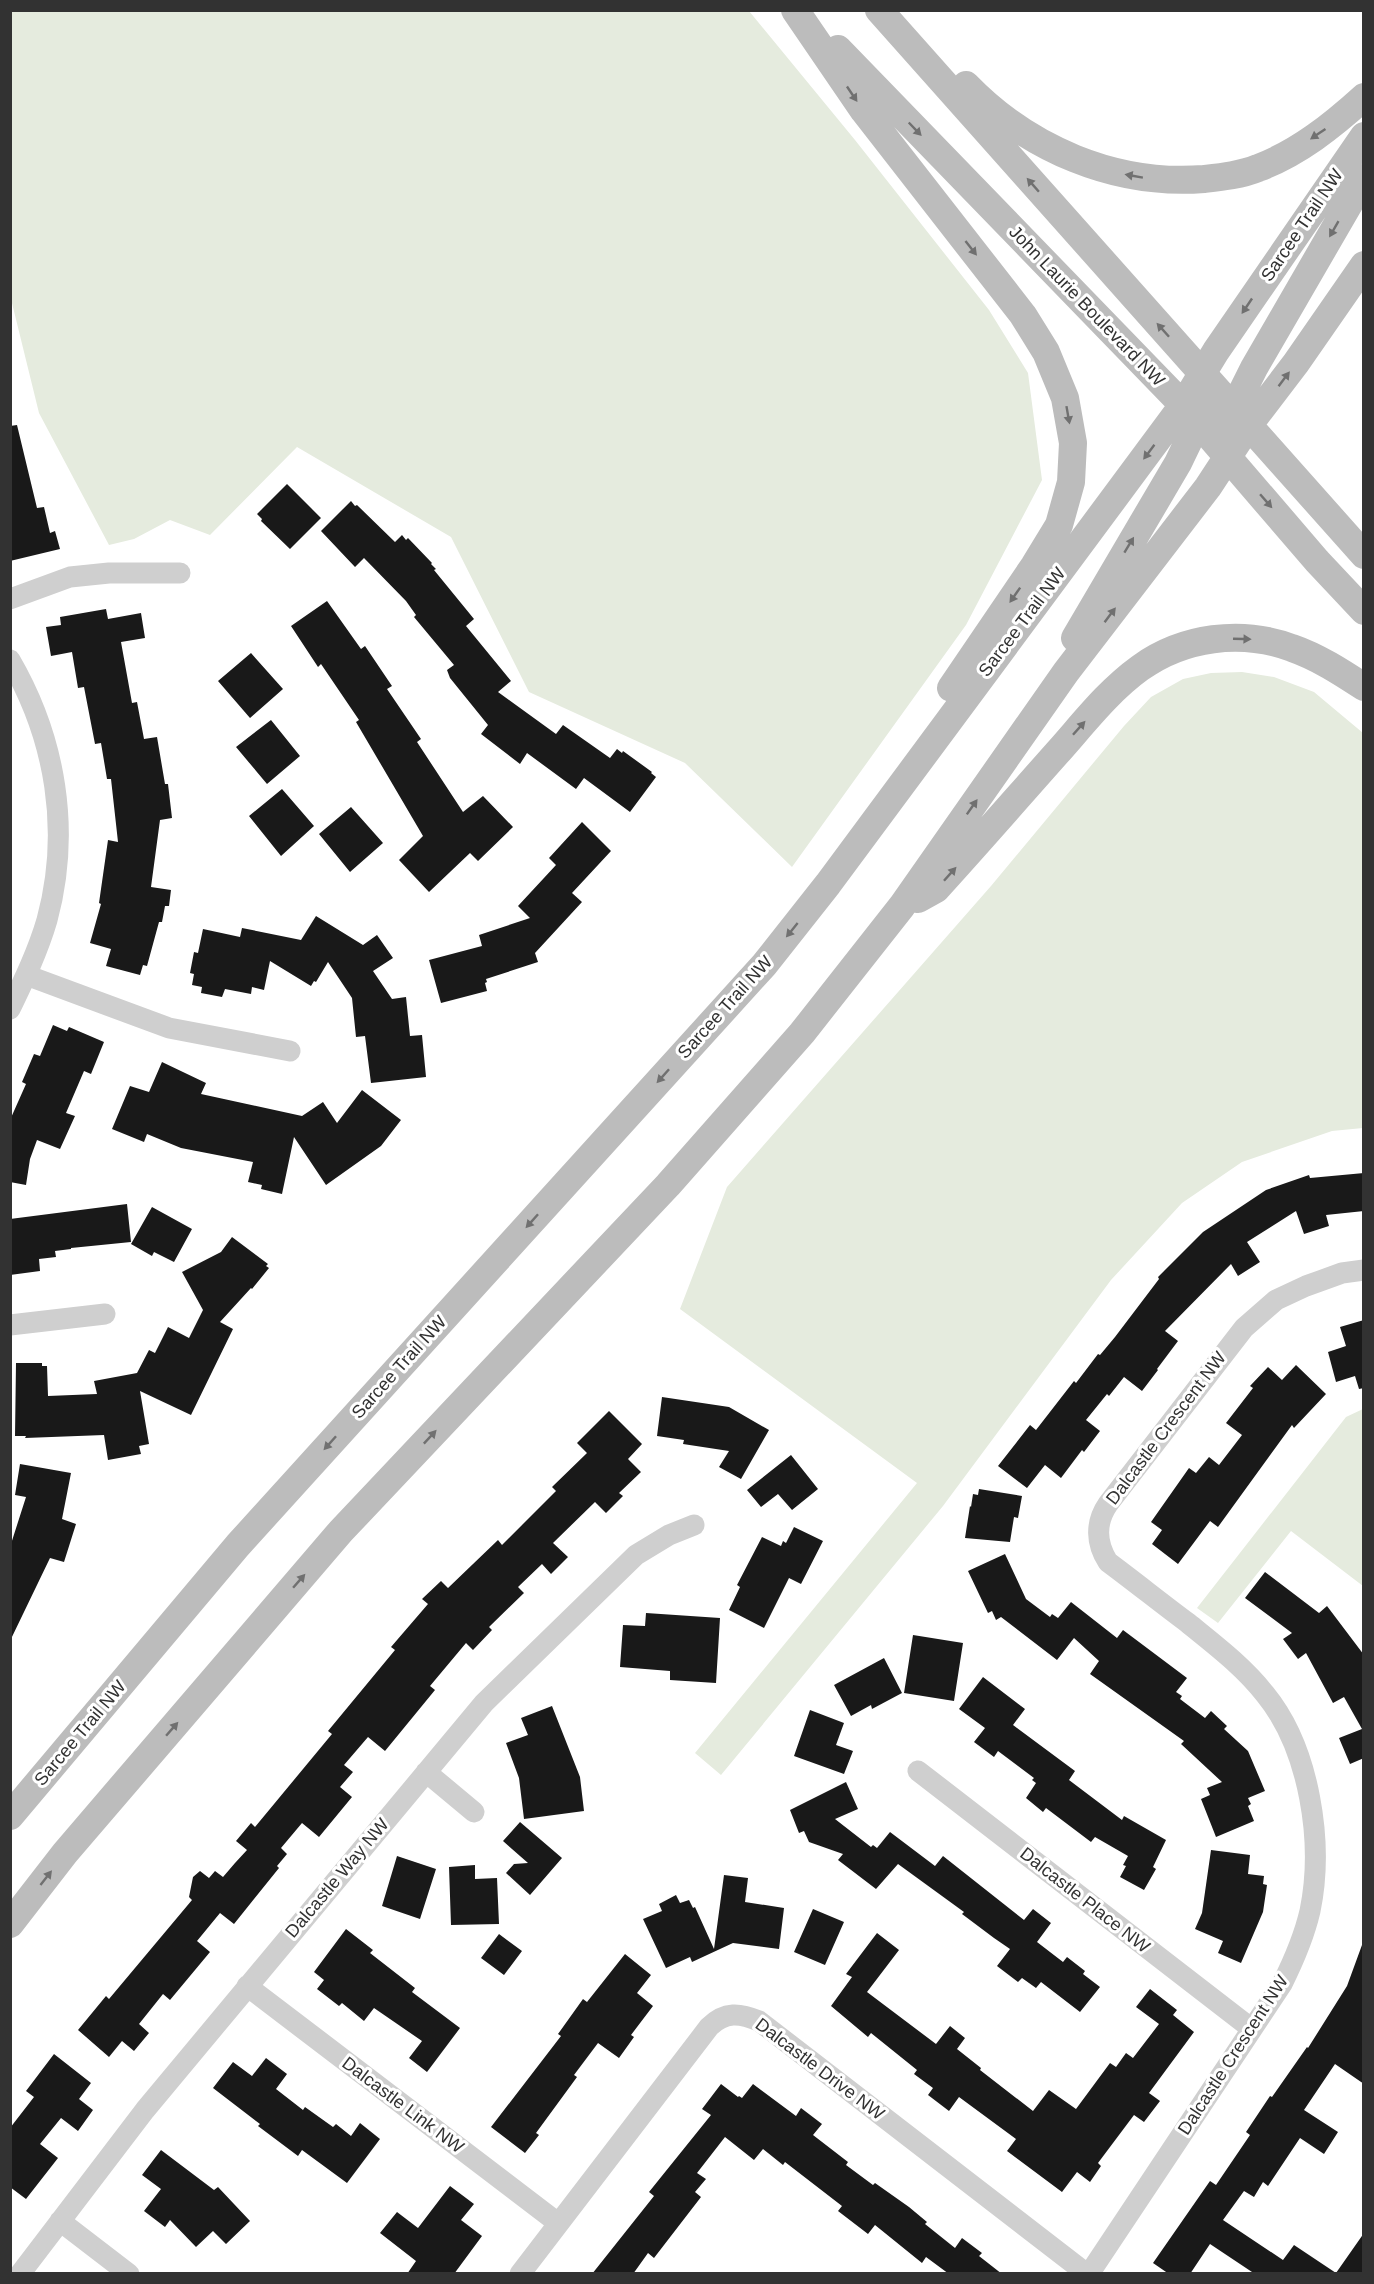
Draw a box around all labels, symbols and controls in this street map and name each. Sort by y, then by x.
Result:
one-way arrow [846,85,858,101]
one-way arrow [907,121,921,135]
one-way arrow [1310,128,1326,139]
street label: Sarcee Trail NW [1257,165,1347,285]
one-way arrow [1124,171,1143,180]
one-way arrow [1027,178,1040,193]
one-way arrow [1329,221,1339,238]
street label: John Laurie Boulevard NW [1005,222,1169,390]
one-way arrow [965,240,977,256]
one-way arrow [1242,298,1253,314]
one-way arrow [1157,323,1170,338]
one-way arrow [1277,371,1290,387]
one-way arrow [1064,405,1073,424]
one-way arrow [1143,444,1155,459]
one-way arrow [1259,493,1272,508]
one-way arrow [1123,537,1134,553]
street label: Sarcee Trail NW [975,564,1069,680]
one-way arrow [1009,586,1021,602]
one-way arrow [1104,607,1116,622]
one-way arrow [1233,634,1252,643]
one-way arrow [1072,721,1085,736]
one-way arrow [966,799,977,815]
one-way arrow [943,867,956,882]
one-way arrow [785,922,798,938]
street label: Sarcee Trail NW [674,952,776,1062]
one-way arrow [657,1068,670,1083]
one-way arrow [525,1213,539,1228]
street label: Sarcee Trail NW [348,1312,450,1422]
street label: Dalcastle Crescent NW [1102,1348,1230,1508]
one-way arrow [423,1430,437,1444]
one-way arrow [324,1436,338,1450]
one-way arrow [292,1574,305,1589]
street label: Sarcee Trail NW [30,1676,130,1790]
one-way arrow [165,1722,178,1737]
street label: Dalcastle Way NW [281,1814,393,1942]
street label: Dalcastle Place NW [1016,1843,1154,1957]
one-way arrow [40,1870,52,1885]
street label: Dalcastle Crescent NW [1174,1972,1292,2138]
street label: Dalcastle Drive NW [752,2014,888,2124]
street label: Dalcastle Link NW [338,2053,468,2157]

